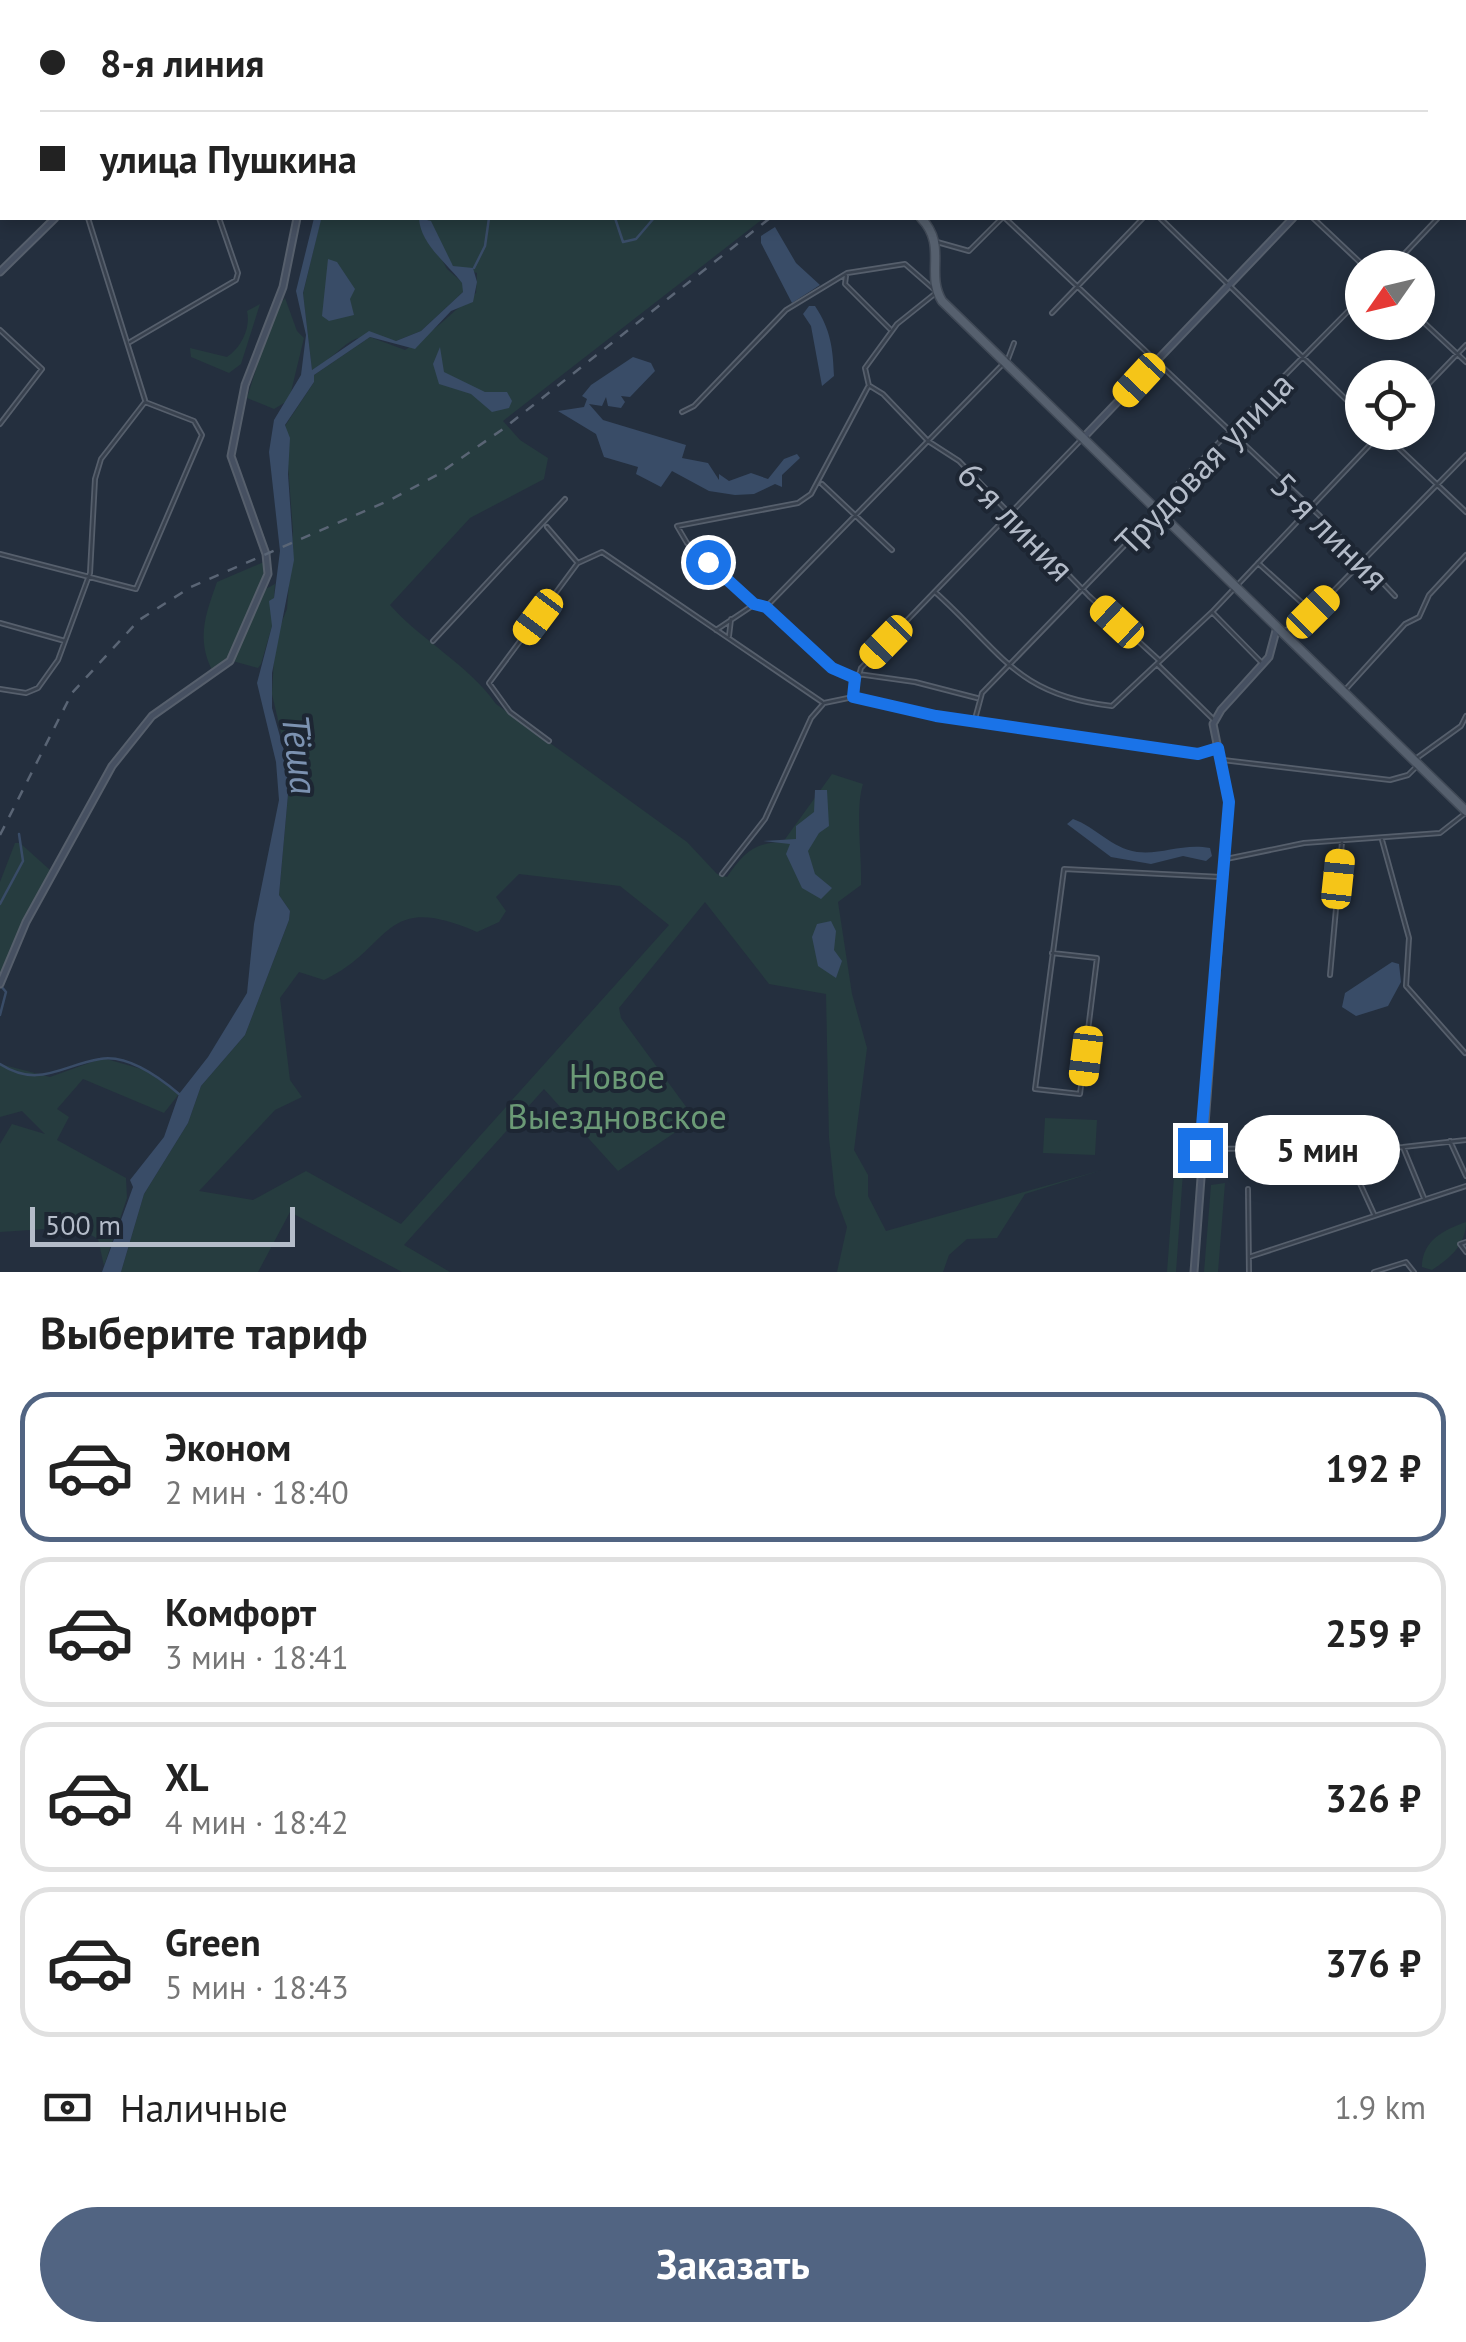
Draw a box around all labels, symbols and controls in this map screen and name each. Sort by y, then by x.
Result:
text: 8-я линия [100,38,264,87]
text: улица Пушкина [100,134,357,183]
north arrow [1345,250,1435,340]
map controls [1345,250,1435,450]
car [1108,348,1170,412]
button: locate [1345,360,1435,450]
street label: Трудовая улица [1105,362,1303,564]
street label: 6-я линия [948,451,1084,591]
street label: 5-я линия [1261,462,1399,600]
route start [686,540,731,585]
car [1281,580,1345,644]
car [508,584,568,650]
car [1085,591,1149,653]
car [854,610,918,674]
water label: Тёша [272,711,330,797]
car [1320,848,1356,910]
car [1067,1024,1105,1088]
park label: Новое Выездновское [507,1053,727,1139]
callout: 5 мин [1235,1115,1400,1185]
route end [1178,1128,1223,1173]
text: 5 мин [1276,1129,1359,1171]
scale bar [30,1202,295,1246]
text: 500 m [45,1206,121,1243]
text: Выберите тариф [40,1303,367,1361]
icon: car [45,1422,135,1512]
text: Эконом [165,1422,291,1471]
text: 192 ₽ [1325,1443,1421,1492]
text: 2 мин · 18:40 [165,1471,349,1513]
icon: car [45,1587,135,1677]
text: Комфорт [165,1587,316,1636]
text: 259 ₽ [1325,1608,1421,1657]
text: 3 мин · 18:41 [165,1636,349,1678]
icon: car [45,1752,135,1842]
text: XL [165,1752,209,1801]
text: 326 ₽ [1325,1773,1421,1822]
text: 4 мин · 18:42 [165,1801,349,1843]
icon: car [45,1917,135,2007]
text: Green [165,1917,261,1966]
text: 376 ₽ [1325,1938,1421,1987]
text: 5 мин · 18:43 [165,1966,349,2008]
icon: cash [40,2080,95,2135]
text: Наличные [120,2083,288,2132]
text: 1.9 km [1334,2086,1426,2128]
button: Заказать [40,2207,1426,2322]

